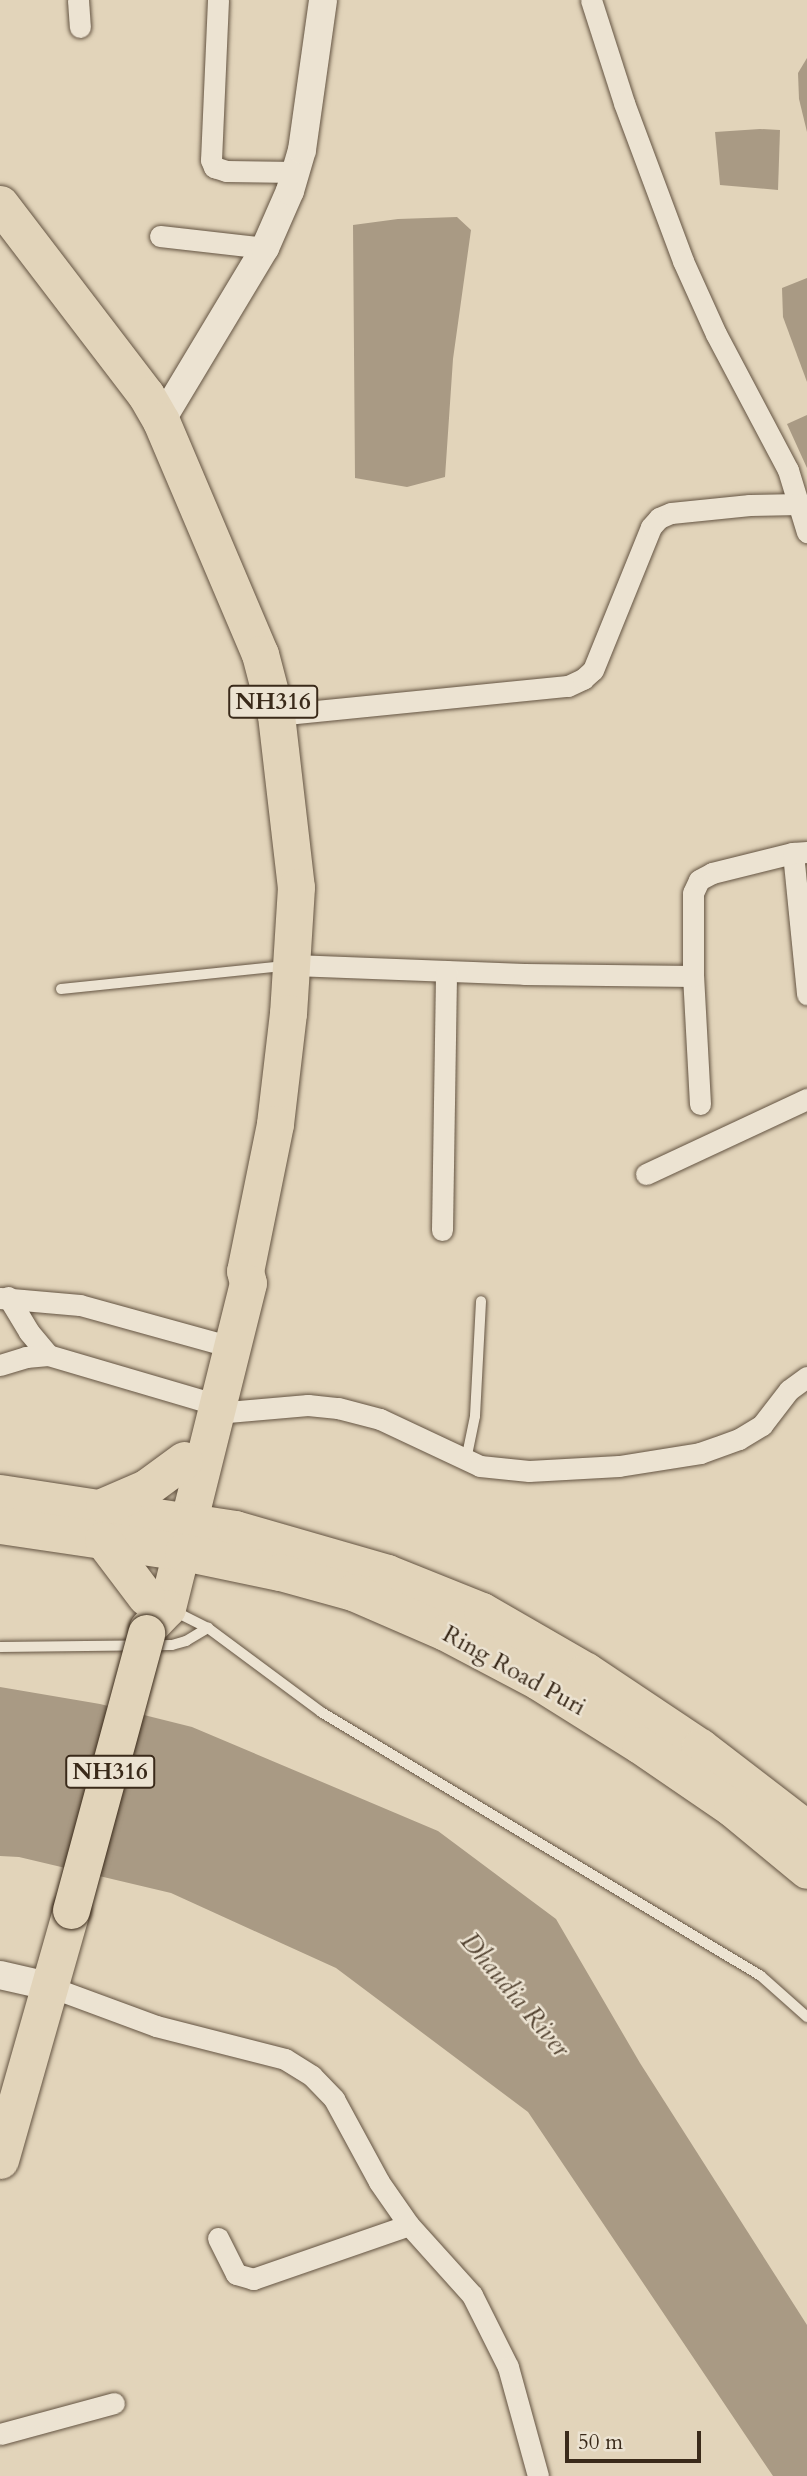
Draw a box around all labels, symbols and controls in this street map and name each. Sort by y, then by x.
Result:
road number: NH316 [228,682,318,722]
street label: Ring Road Puri [437,1620,591,1722]
road number: NH316 [64,1752,156,1792]
water label: Dhaudia River [454,1927,576,2063]
scale bar [569,2416,706,2460]
text: 50 m [578,2428,623,2457]

